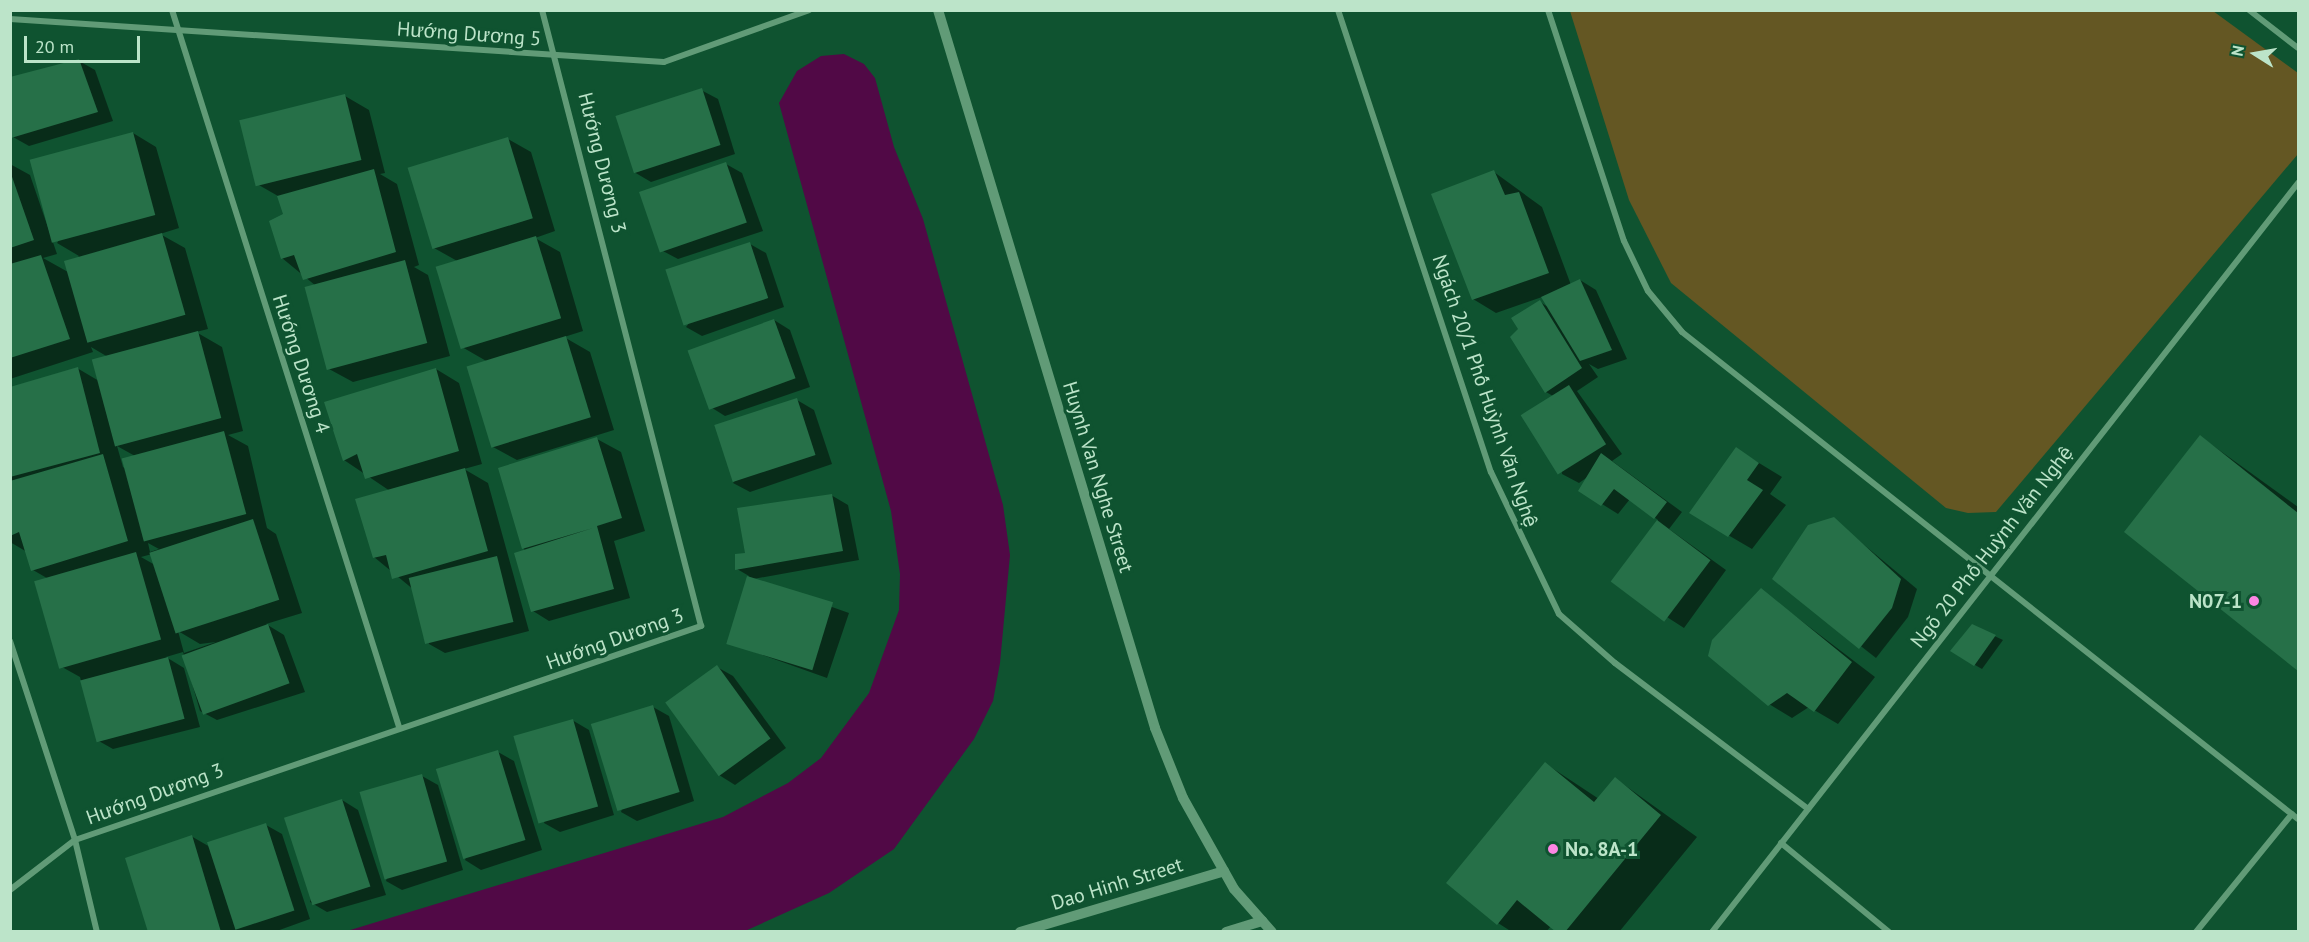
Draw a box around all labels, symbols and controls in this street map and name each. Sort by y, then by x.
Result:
street label: Hướng Dương 5 [396,17,542,51]
scale bar [27,24,142,62]
north arrow [2225,24,2285,84]
text: 20 m [35,35,74,58]
text: N [2227,44,2248,58]
street label: Hướng Dương 3 [573,90,631,236]
street label: Ngách 20/1 Phố Huỳnh Văn Nghệ [1427,251,1543,531]
street label: Hướng Dương 4 [267,292,335,436]
street label: Huynh Van Nghe Street [1057,378,1139,576]
street label: Ngõ 20 Phố Huỳnh Văn Nghệ [1906,441,2078,653]
place label: N07-1 [2189,589,2242,613]
marker: N07-1 [2247,594,2261,608]
street label: Hướng Dương 3 [543,603,687,675]
street label: Hướng Dương 3 [83,758,227,830]
place label: No. 8A-1 [1565,837,1640,861]
marker: No. 8A-1 [1546,842,1560,856]
street label: Dao Hinh Street [1048,853,1186,915]

